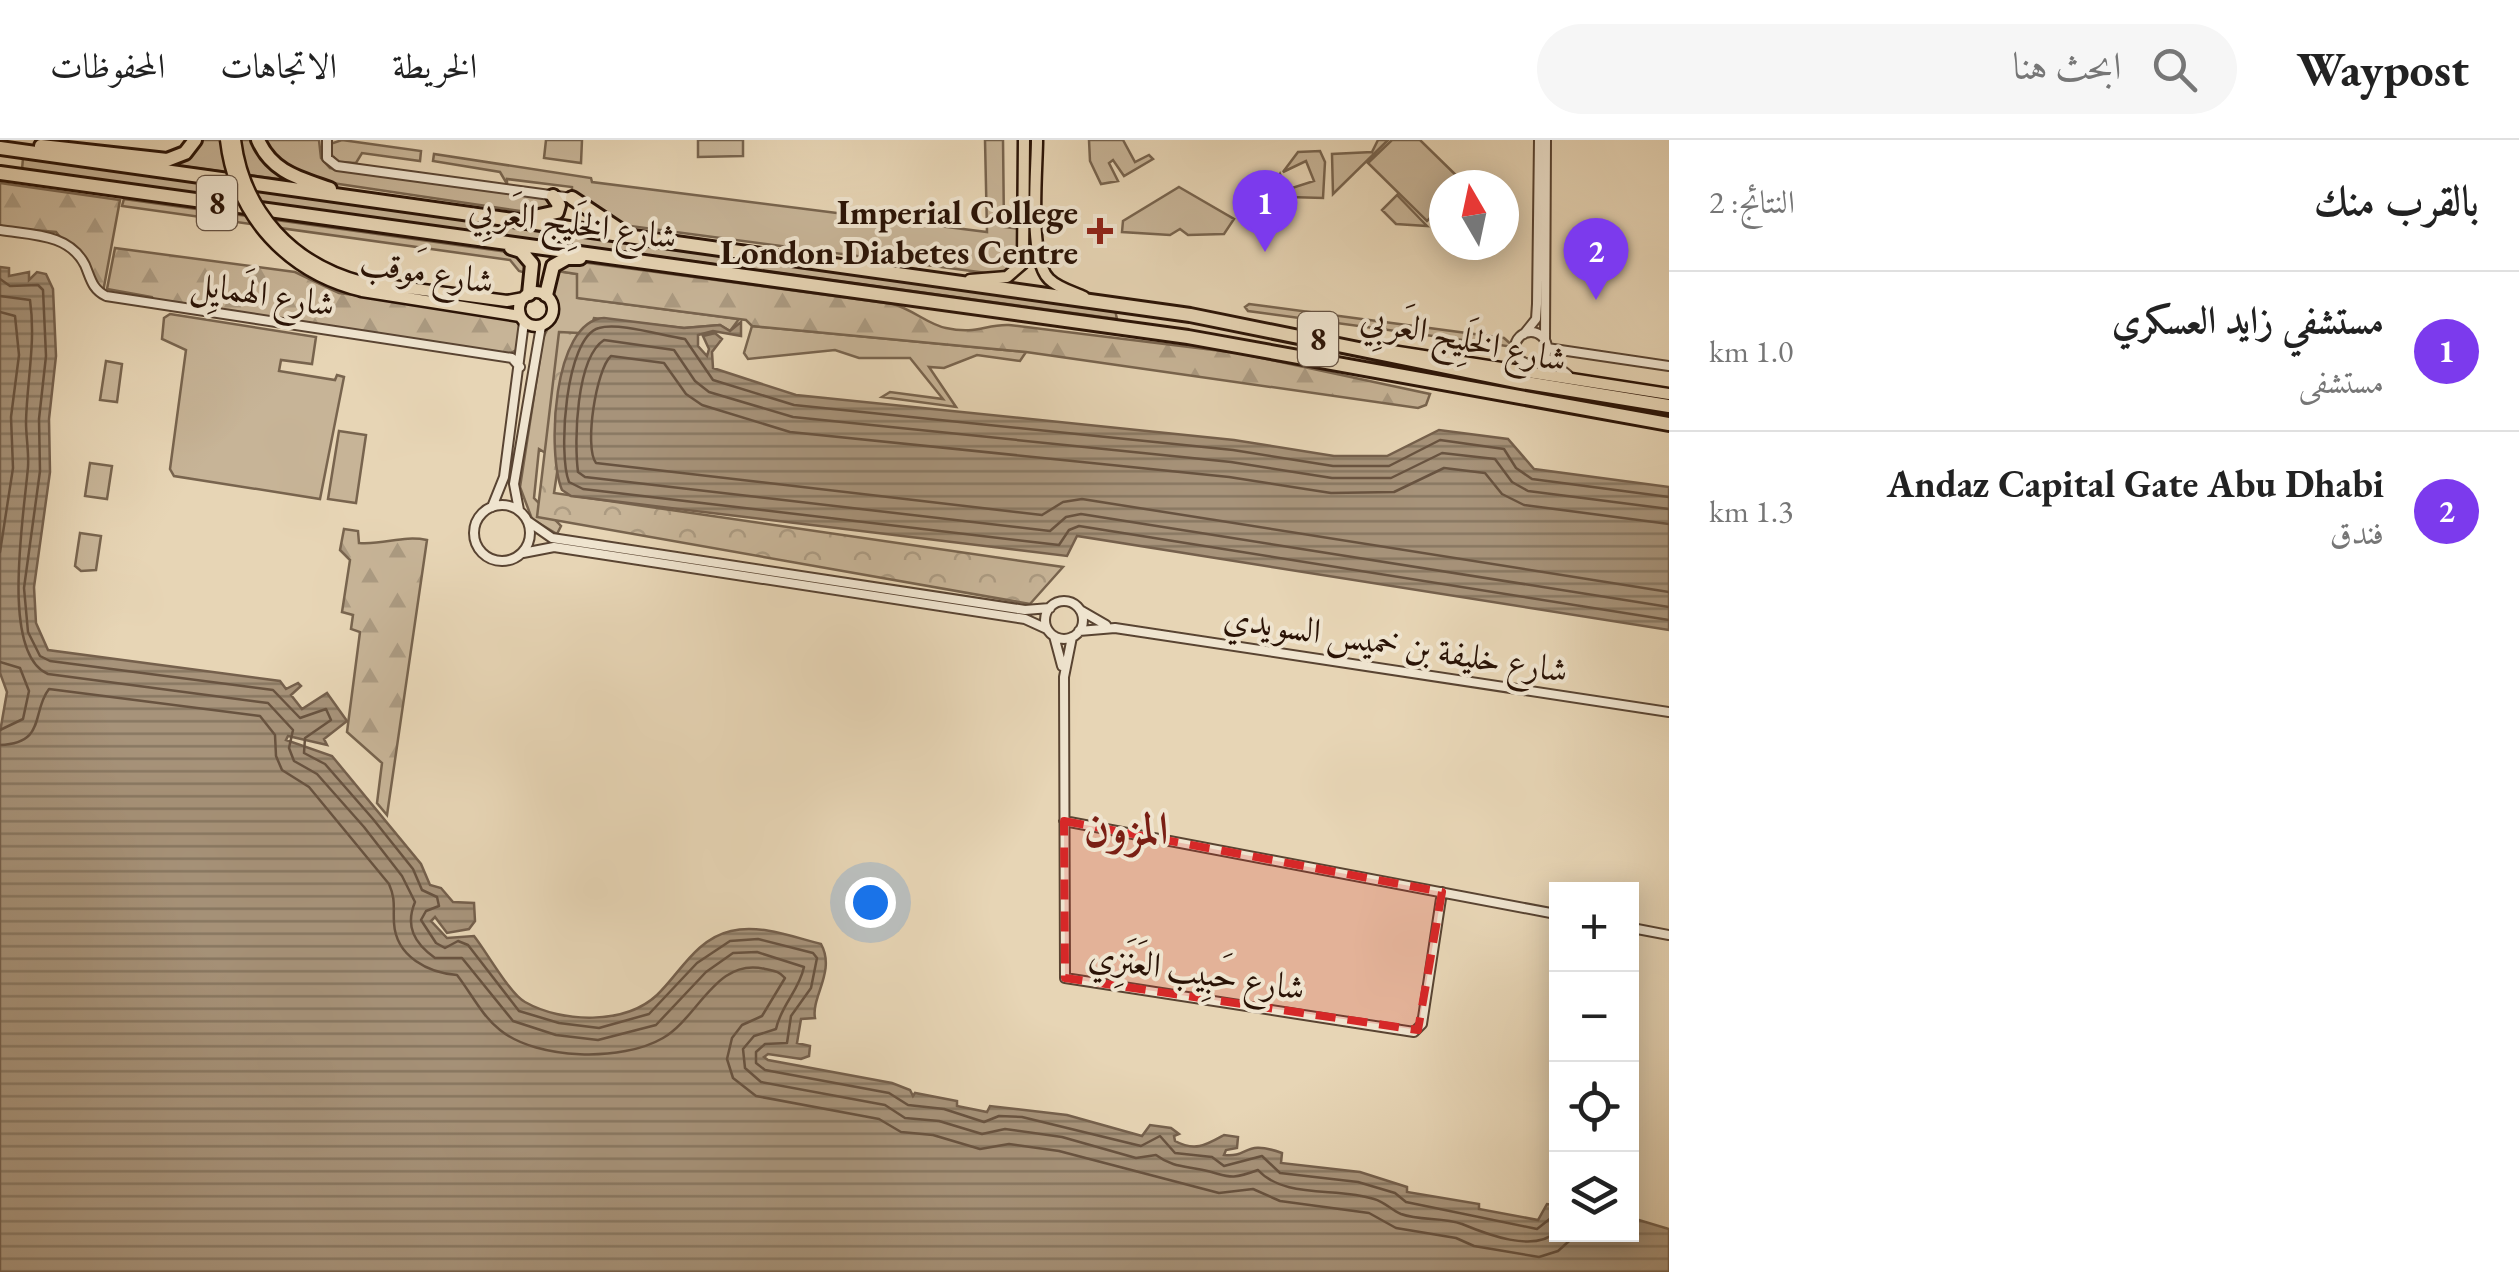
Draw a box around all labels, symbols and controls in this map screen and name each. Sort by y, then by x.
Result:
search box [1537,24,2237,114]
text: Waypost [2297,38,2469,100]
text: ابحث هنا [2013,41,2122,90]
icon: search [2147,42,2202,97]
text: المحفوظات [50,43,165,88]
text: الاتجاهات [220,43,337,88]
text: الخريطة [392,43,477,88]
pin: 1 [1232,169,1298,252]
north arrow [1429,170,1519,260]
text: بالقرب منك [2314,173,2479,228]
road number: 8 [197,176,237,230]
text: النتائج: 2 [1709,181,1795,223]
street label: شارع الخَلِيج العَربِي [465,183,680,269]
place label: Imperial College London Diabetes Centre [720,189,1078,274]
marker: Imperial College London Diabetes Centre [1087,218,1113,244]
pin: 2 [1564,218,1628,300]
street label: شارع مَوقب [356,236,497,311]
street label: شارع الهَمايِل [187,257,338,334]
street label: شارع الخَلِيج العَربِي [1355,292,1571,392]
text: مستشفي زايد العسكري [2112,295,2384,344]
road number: 8 [1298,312,1338,366]
text: 1.0 km [1709,330,1793,372]
text: 1 [2438,330,2455,372]
text: مستشفى [2299,361,2384,403]
text: Andaz Capital Gate Abu Dhabi [1887,459,2384,508]
text: 1.3 km [1709,490,1793,532]
text: 2 [2438,490,2455,532]
text: فندق [2330,512,2384,554]
street label: شارع خليفة بن خميس السويدي [1220,594,1571,699]
district label: المزون [1084,799,1168,858]
your location [845,877,896,928]
map controls [1549,882,1639,1242]
button: + [1549,882,1639,972]
street label: شارع حَبِيب العَنَزِي [1084,930,1309,1018]
button: − [1549,972,1639,1062]
button: locate [1549,1062,1639,1152]
button: layers [1549,1152,1639,1242]

